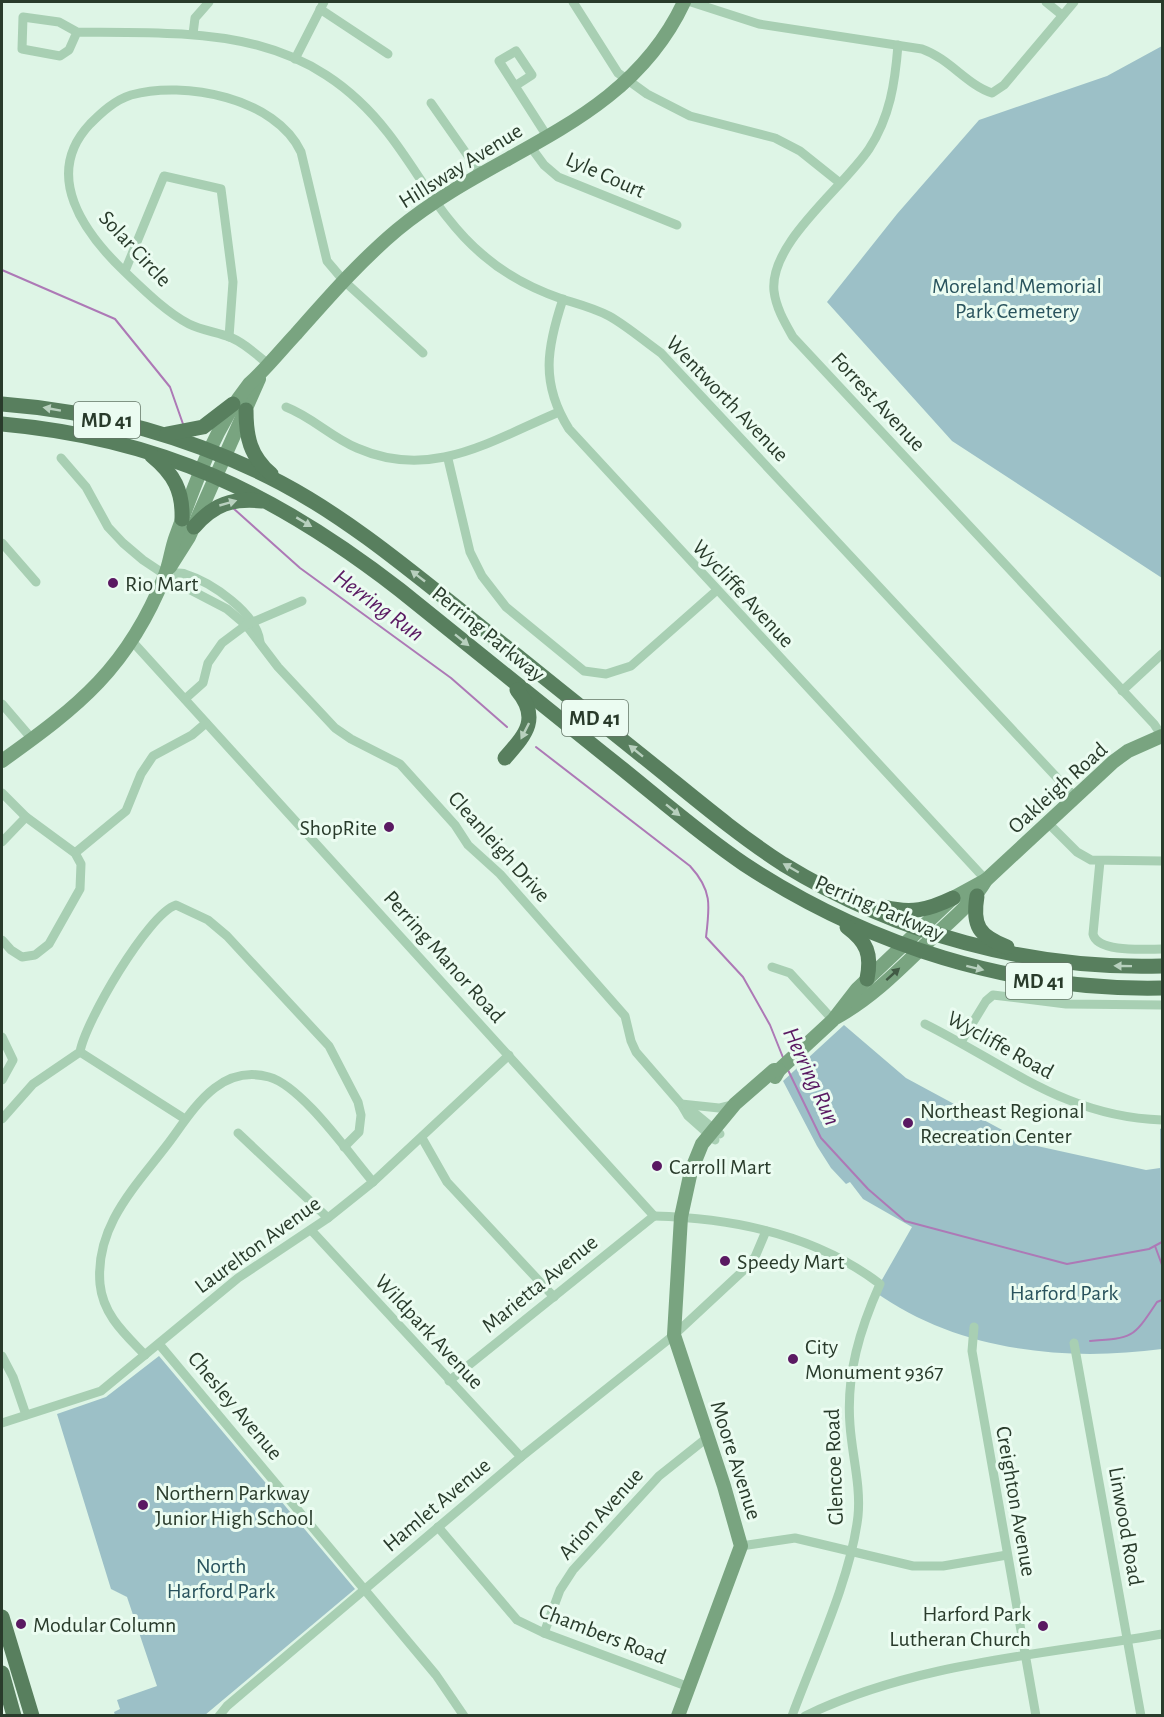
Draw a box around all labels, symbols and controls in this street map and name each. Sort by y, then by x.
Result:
street label: Hillsway Avenue [395,119,526,213]
street label: Lyle Court [563,148,649,202]
street label: Solar Circle [95,207,176,291]
park label: Moreland Memorial Park Cemetery [932,275,1102,322]
street label: Wentworth Avenue [662,331,793,466]
street label: Forrest Avenue [827,348,929,455]
road number: MD 41 [74,402,140,438]
one-way arrow [42,405,61,414]
one-way arrow [219,498,237,507]
one-way arrow [296,517,312,528]
street label: Wycliffe Avenue [688,536,798,652]
water label: Herring Run [329,565,428,646]
one-way arrow [410,570,426,583]
place label: Rio Mart [125,573,198,595]
marker: Rio Mart [106,576,120,590]
street label: Perring Parkway [428,582,549,686]
one-way arrow [454,633,470,646]
road number: MD 41 [562,700,628,736]
one-way arrow [520,722,530,740]
street label: Oakleigh Road [1004,738,1111,838]
one-way arrow [628,744,644,757]
street label: Cleanleigh Drive [444,787,555,906]
one-way arrow [666,803,681,815]
place label: ShopRite [299,817,377,839]
marker: ShopRite [382,820,396,834]
one-way arrow [783,863,800,873]
street label: Perring Parkway [812,871,948,945]
street label: Perring Manor Road [379,886,509,1027]
one-way arrow [1114,961,1133,971]
one-way arrow [965,963,984,973]
road number: MD 41 [1006,963,1072,999]
one-way arrow [886,967,901,981]
street label: Wycliffe Road [944,1007,1057,1083]
water label: Herring Run [778,1024,844,1129]
place label: Northeast Regional Recreation Center [920,1100,1085,1147]
marker: Northeast Regional Recreation Center [901,1116,915,1130]
place label: Carroll Mart [669,1156,771,1178]
marker: Carroll Mart [650,1159,664,1173]
street label: Laurelton Avenue [191,1192,324,1298]
street label: Marietta Avenue [478,1231,602,1337]
place label: Speedy Mart [737,1251,844,1273]
marker: Speedy Mart [718,1254,732,1268]
street label: Wildpark Avenue [371,1270,488,1393]
park label: Harford Park [1010,1282,1118,1304]
place label: City Monument 9367 [805,1336,944,1383]
street label: Chesley Avenue [184,1347,287,1464]
marker: City Monument 9367 [786,1352,800,1366]
street label: Moore Avenue [707,1398,766,1522]
street label: Glencoe Road [821,1408,847,1526]
street label: Creighton Avenue [992,1424,1040,1578]
street label: Hamlet Avenue [379,1454,494,1556]
street label: Arion Avenue [554,1464,647,1564]
street label: Linwood Road [1105,1465,1147,1587]
place label: Northern Parkway Junior High School [155,1482,314,1529]
marker: Northern Parkway Junior High School [136,1498,150,1512]
park label: North Harford Park [167,1555,275,1602]
street label: Chambers Road [536,1600,669,1668]
place label: Harford Park Lutheran Church [889,1603,1031,1650]
place label: Modular Column [33,1614,176,1636]
marker: Modular Column [14,1617,28,1631]
marker: Harford Park Lutheran Church [1036,1619,1050,1633]

